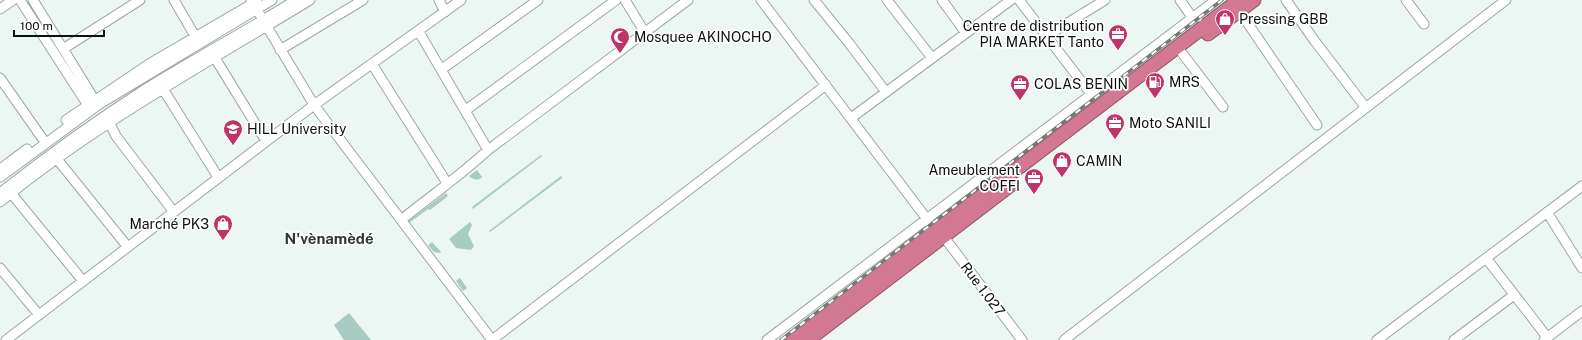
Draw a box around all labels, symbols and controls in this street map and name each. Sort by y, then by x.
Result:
shop icon: Pressing GBB [1214,8,1236,36]
place label: Pressing GBB [1239,11,1328,27]
scale bar [14,12,104,38]
place label: Centre de distribution PIA MARKET Tanto [963,18,1104,50]
text: 100 m [20,19,53,33]
office icon: Centre de distribution PIA MARKET Tanto [1107,23,1129,51]
mosque icon: Mosquee AKINOCHO [609,26,631,54]
place label: Mosquee AKINOCHO [634,29,772,45]
fuel station icon: MRS [1144,71,1166,99]
office icon: COLAS BENIN [1009,73,1031,101]
place label: MRS [1169,74,1200,90]
place label: COLAS BENIN [1034,76,1128,92]
office icon: Moto SANILI [1104,112,1126,140]
place label: Moto SANILI [1129,115,1211,131]
school or university icon: HILL University [222,118,244,146]
place label: HILL University [247,121,347,137]
shop icon: CAMIN [1051,150,1073,178]
place label: CAMIN [1076,153,1122,169]
place label: Ameublement COFFI [928,162,1020,194]
office icon: Ameublement COFFI [1023,167,1045,195]
shop icon: Marché PK3 [212,213,234,241]
place label: Marché PK3 [129,216,209,232]
district label: N'vènamèdé [284,230,374,247]
street label: Rue 1.027 [958,259,1008,319]

